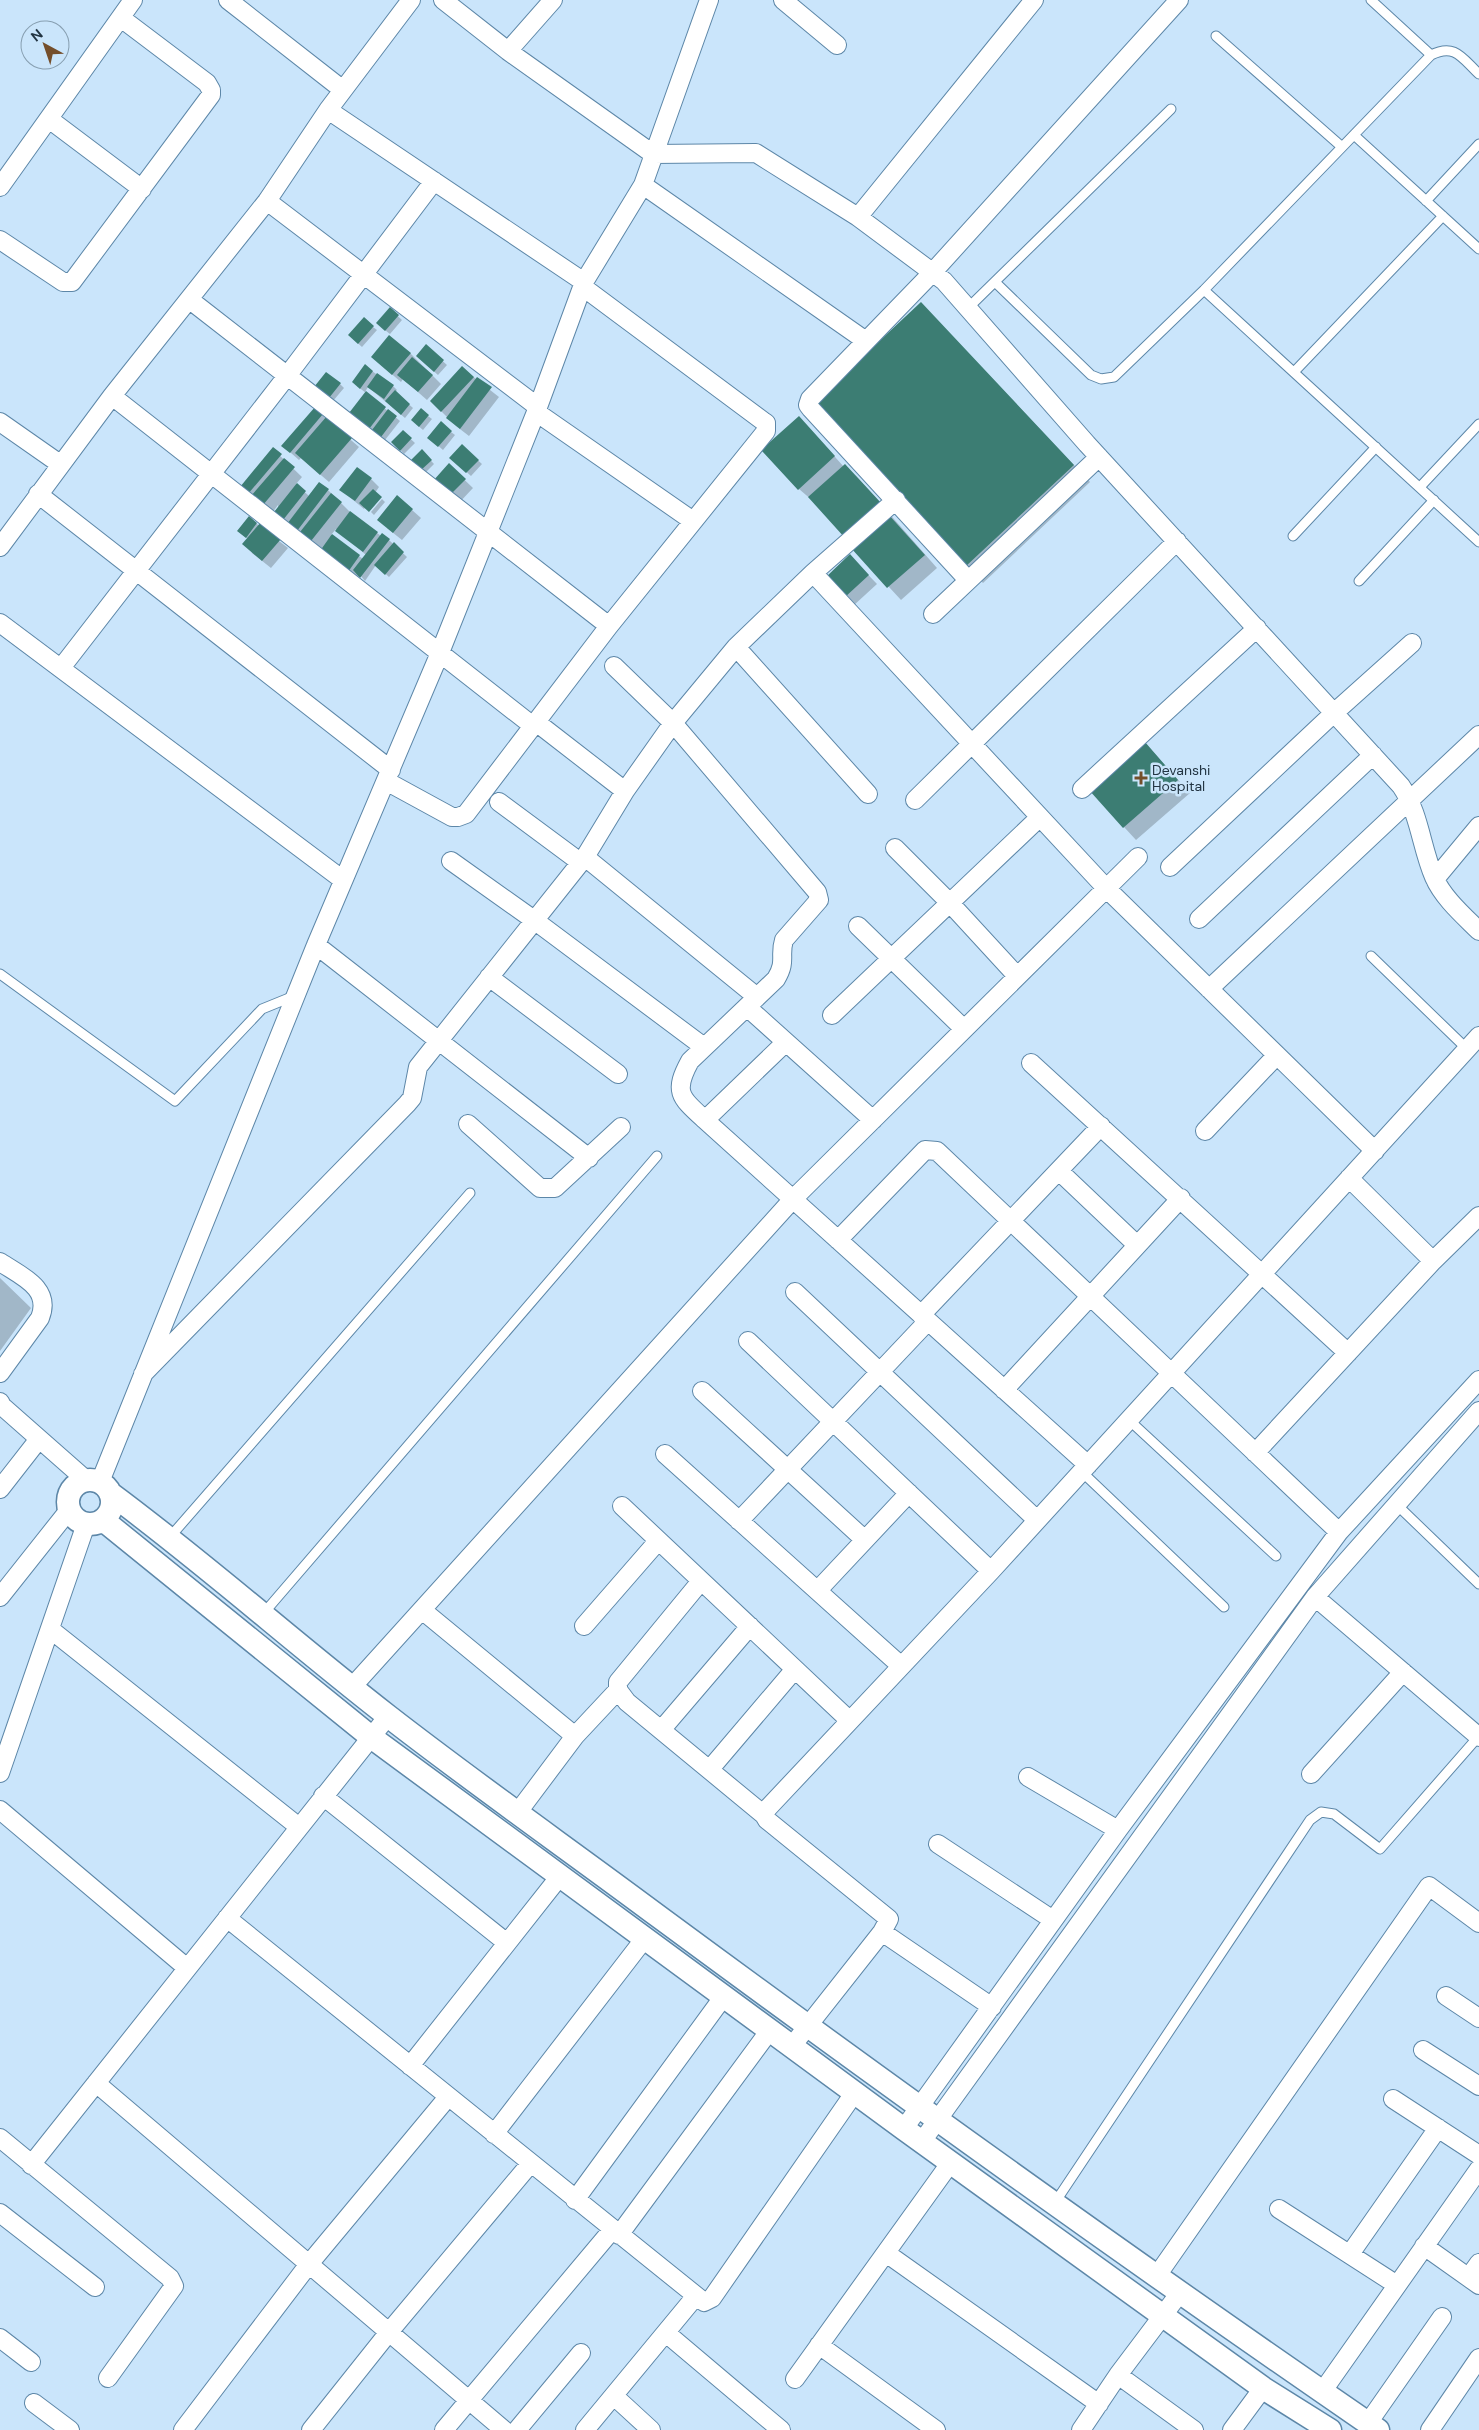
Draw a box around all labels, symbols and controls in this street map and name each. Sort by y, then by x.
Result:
north arrow [20,20,70,70]
text: N [27,25,46,45]
place label: Devanshi Hospital [1152,761,1210,795]
marker: Devanshi Hospital [1134,771,1148,785]

